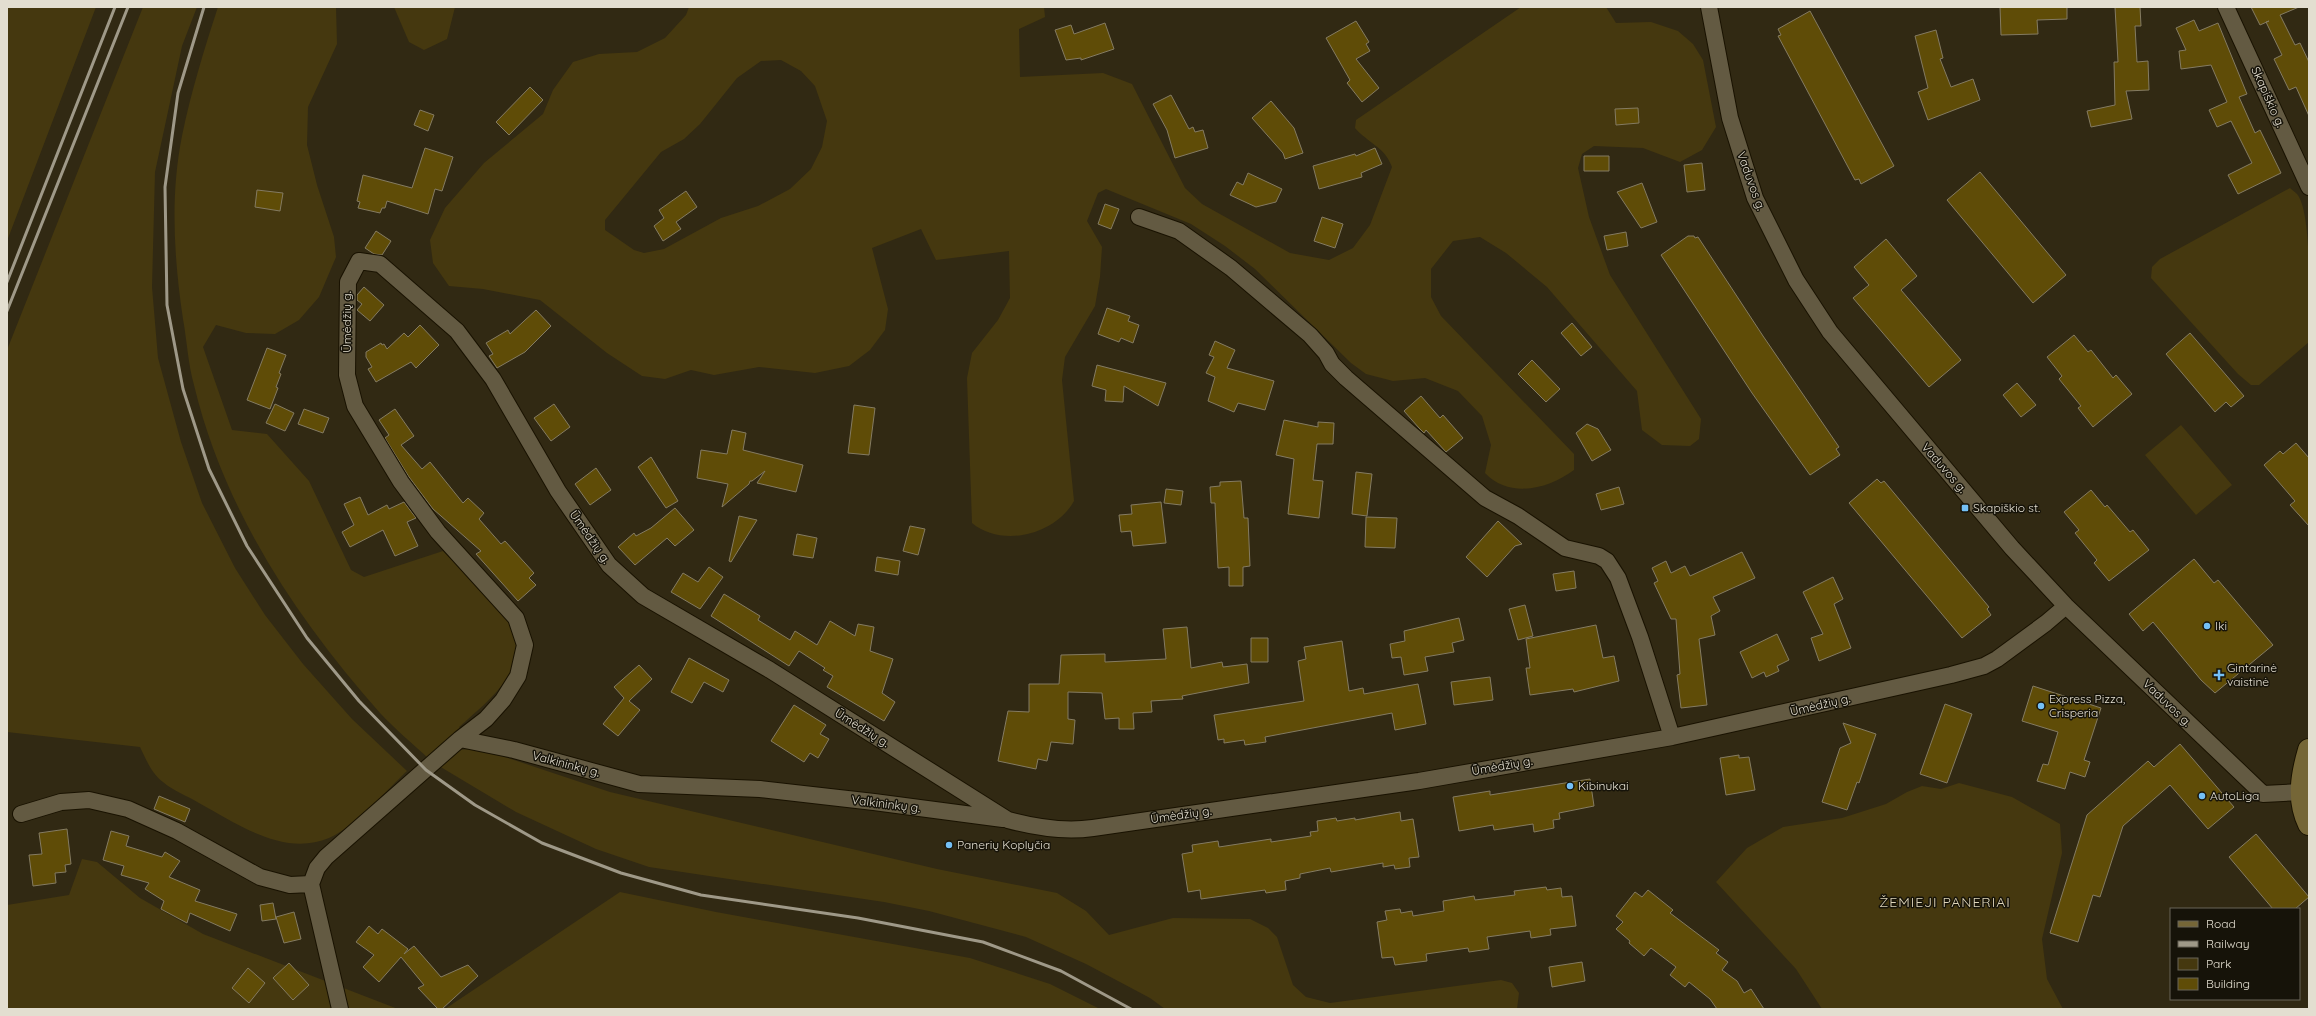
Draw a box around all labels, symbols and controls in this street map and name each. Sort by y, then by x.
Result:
street label: Skapiškio g. [2248,64,2289,130]
street label: Vaduvos g. [1734,149,1769,212]
street label: Ūmėdžių g. [339,291,354,353]
street label: Vaduvos g. [1919,440,1970,496]
place label: Skapiškio st. [1973,500,2040,515]
marker: Skapiškio st. [1960,503,1970,513]
street label: Ūmėdžių g. [567,507,614,566]
place label: Iki [2215,618,2227,633]
marker: Iki [2202,621,2212,631]
place label: Gintarinė vaistinė [2227,660,2277,689]
marker: Gintarinė vaistinė [2214,670,2224,680]
street label: Vaduvos g. [2140,676,2195,729]
street label: Ūmėdžių g. [1788,690,1852,719]
place label: Express Pizza, Crisperia [2049,691,2125,720]
marker: Express Pizza, Crisperia [2036,701,2046,711]
street label: Ūmėdžių g. [832,705,892,750]
street label: Valkininkų g. [531,747,602,780]
street label: Ūmėdžių g. [1470,753,1534,778]
place label: Kibinukai [1578,778,1628,793]
marker: Kibinukai [1565,781,1575,791]
place label: AutoLiga [2210,788,2259,803]
marker: AutoLiga [2197,791,2207,801]
street label: Valkininkų g. [851,792,921,815]
street label: Ūmėdžių g. [1149,803,1212,826]
place label: Panerių Koplyčia [957,837,1050,852]
marker: Panerių Koplyčia [944,840,954,850]
district label: ŽEMIEJI PANERIAI [1879,893,2011,911]
legend [2170,908,2300,1000]
text: Road [2206,916,2236,931]
text: Railway [2206,936,2250,951]
text: Park [2206,956,2231,971]
text: Building [2206,976,2250,991]

